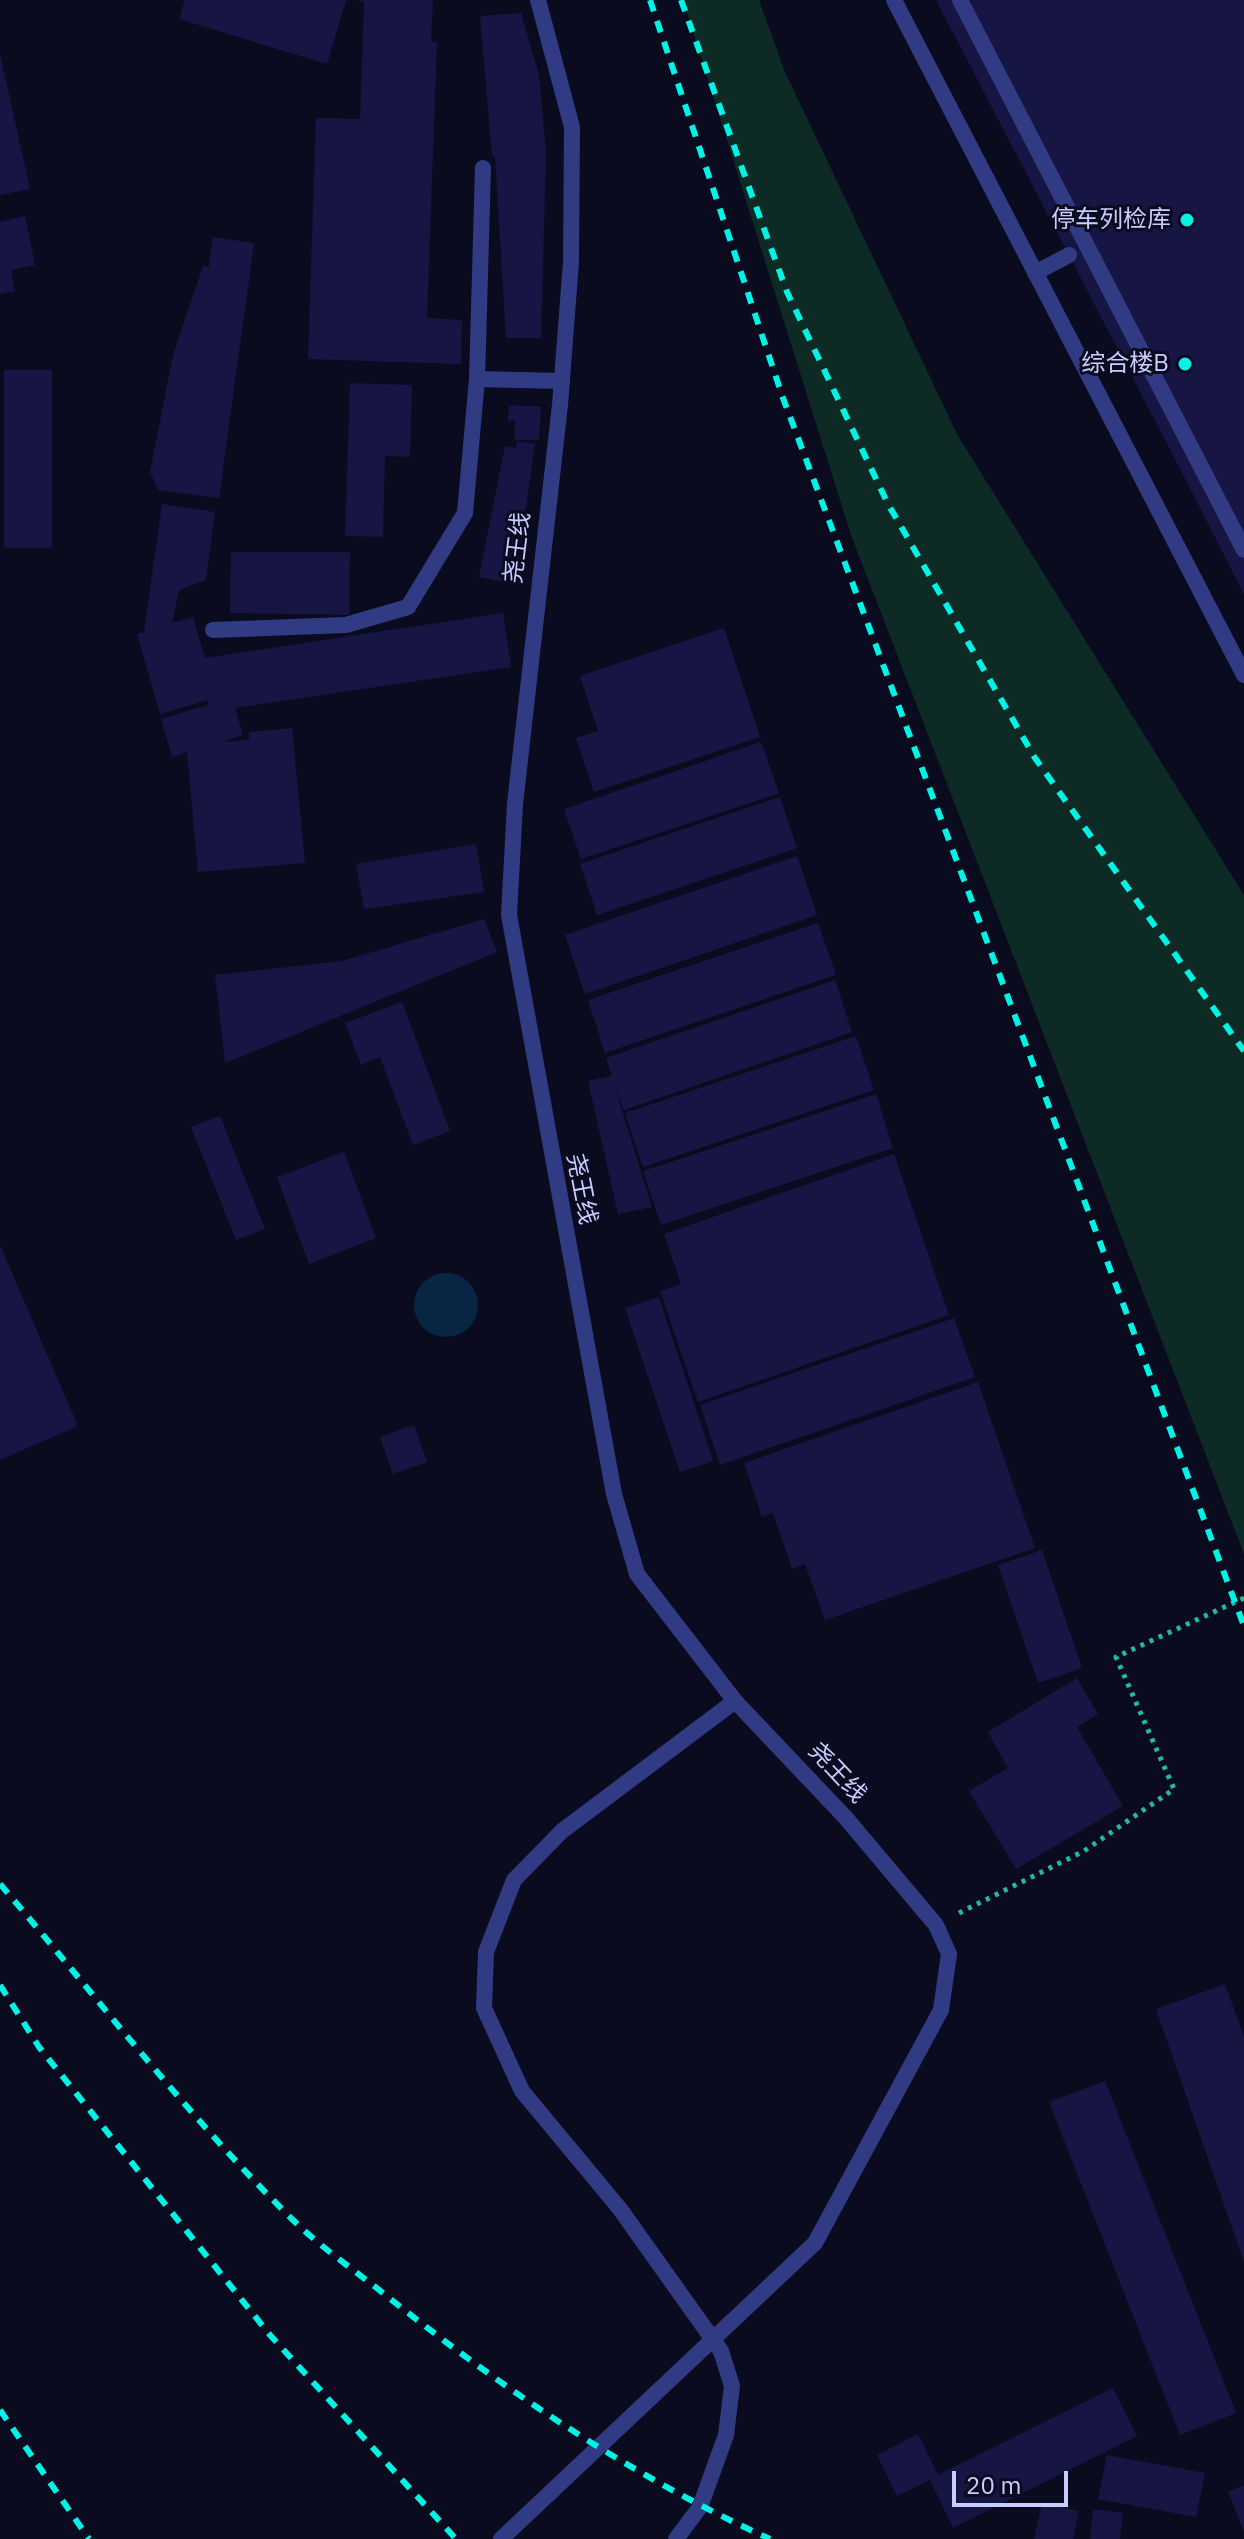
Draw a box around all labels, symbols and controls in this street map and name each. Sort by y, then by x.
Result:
place label: 停车列检库 [1051,206,1171,234]
marker: 停车列检库 [1178,211,1196,229]
place label: 综合楼B [1081,350,1169,378]
marker: 综合楼B [1176,355,1194,373]
street label: 尧王线 [499,511,537,585]
street label: 尧王线 [560,1151,602,1227]
street label: 尧王线 [802,1737,872,1809]
scale bar [956,2455,1072,2505]
text: 20 m [966,2469,1021,2501]

